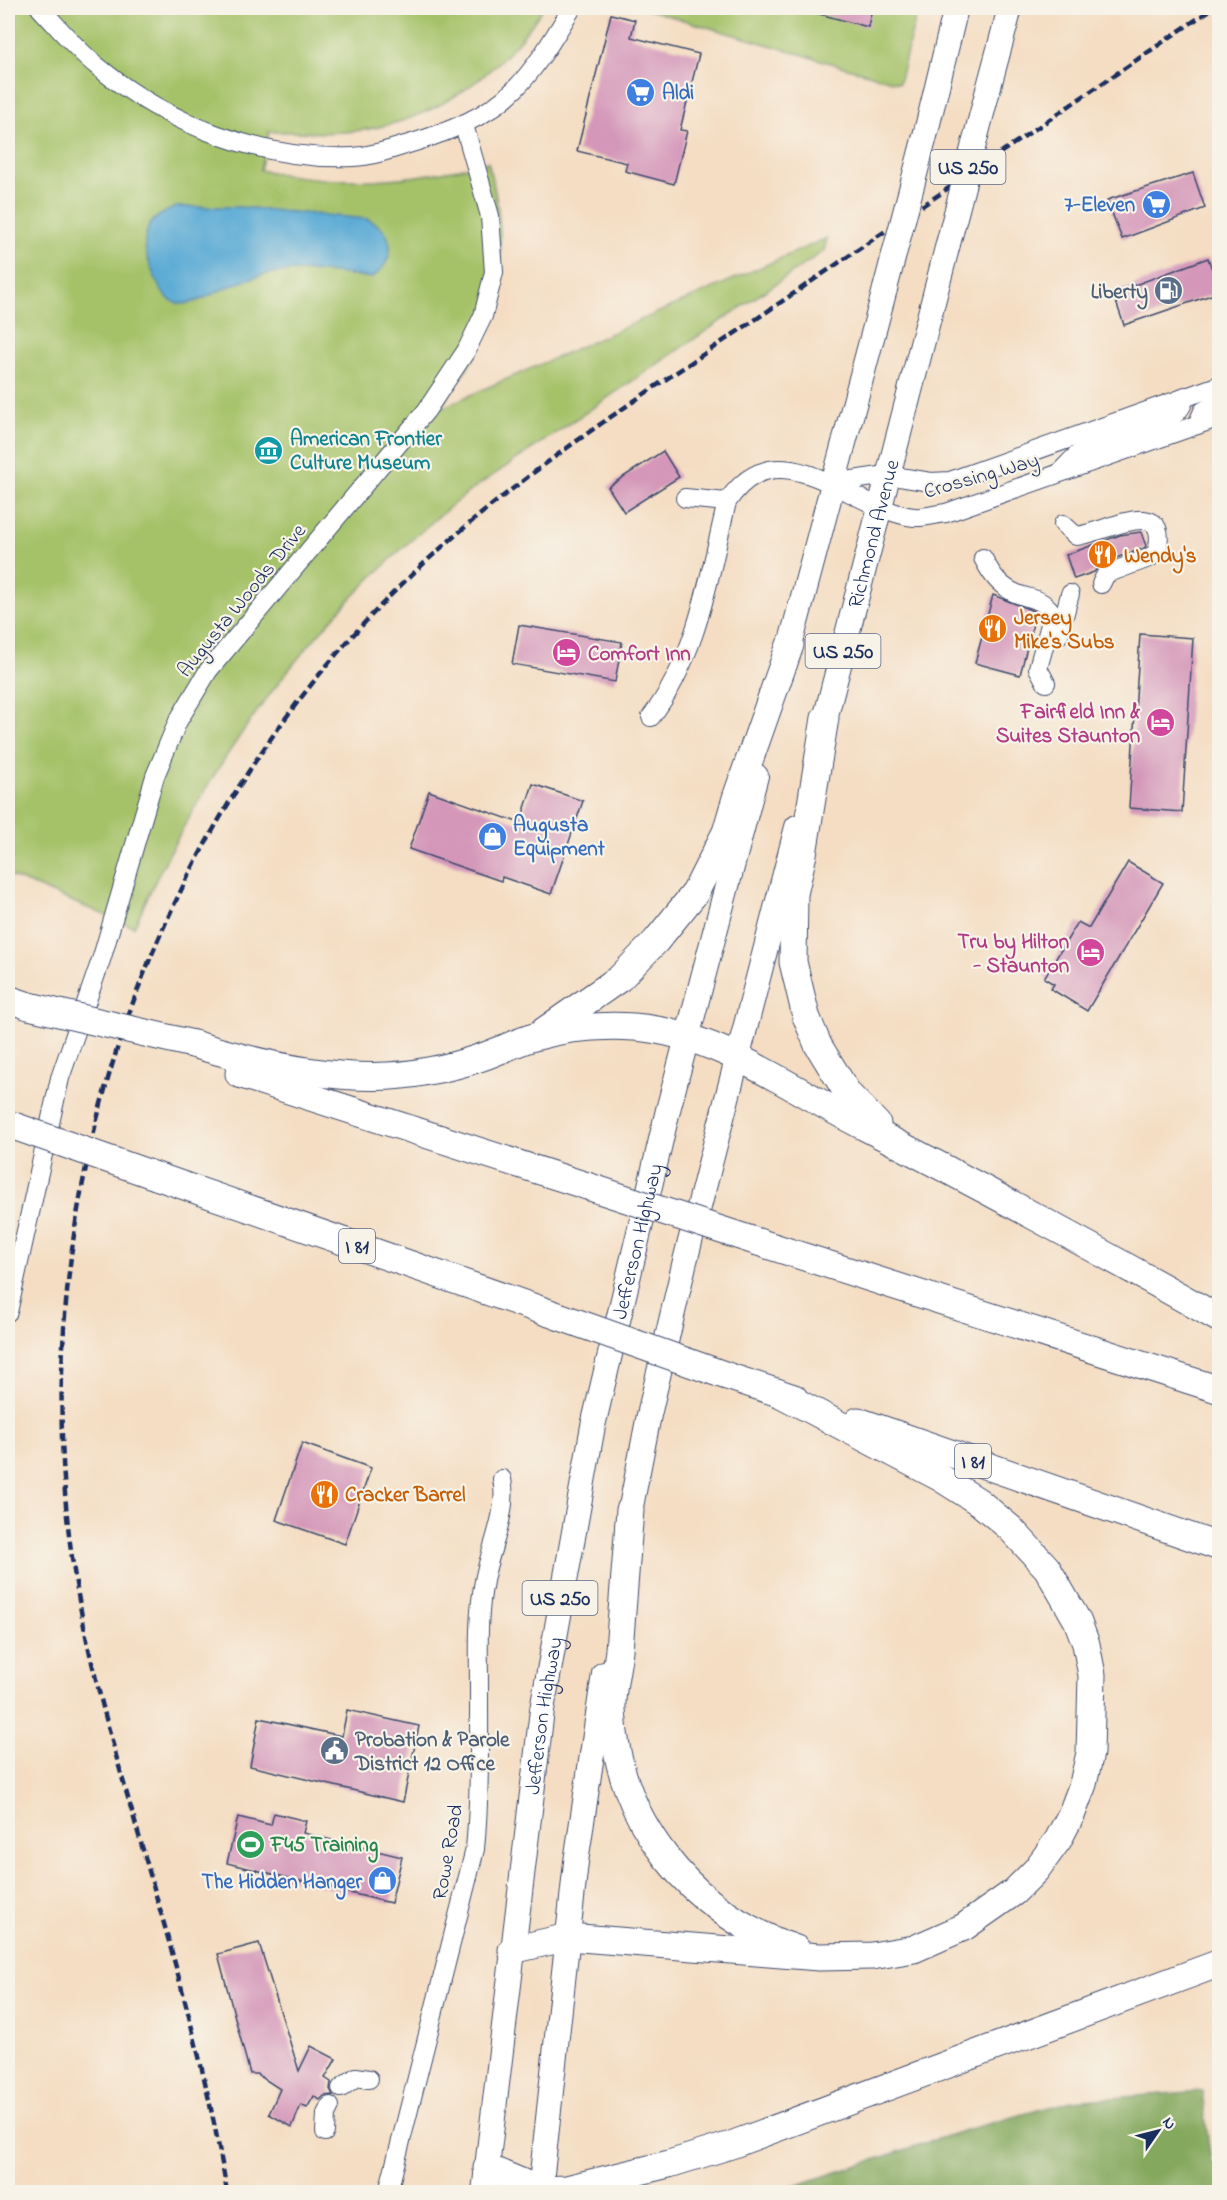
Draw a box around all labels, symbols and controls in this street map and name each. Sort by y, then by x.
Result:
supermarket icon: Aldi [625,76,657,108]
place label: Aldi [662,79,694,109]
road number: US 250 [930,150,1006,184]
supermarket icon: 7-Eleven [1140,188,1172,220]
place label: 7-Eleven [1064,191,1135,221]
fuel station icon: Liberty [1153,275,1185,307]
place label: Liberty [1091,278,1148,310]
place label: American Frontier Culture Museum [290,425,442,479]
museum icon: American Frontier Culture Museum [253,434,285,466]
street label: Crossing Way [920,446,1043,510]
street label: Richmond Avenue [841,456,909,612]
street label: Augusta Woods Drive [171,517,316,686]
restaurant icon: Wendy's [1087,539,1119,571]
place label: Wendy's [1124,542,1197,574]
place label: Jersey Mike's Subs [1014,604,1115,658]
restaurant icon: Jersey Mike's Subs [977,613,1009,645]
road number: US 250 [806,634,880,668]
hotel icon: Comfort Inn [551,637,583,669]
place label: Comfort Inn [588,640,691,670]
place label: Fairfield Inn & Suites Staunton [996,698,1140,752]
hotel icon: Fairfield Inn & Suites Staunton [1145,707,1177,739]
place label: Augusta Equipment [513,811,606,865]
shop icon: Augusta Equipment [476,820,508,852]
place label: Tru by Hilton - Staunton [957,928,1069,982]
hotel icon: Tru by Hilton - Staunton [1074,937,1106,969]
street label: Jefferson Highway [606,1161,674,1323]
road number: I 81 [339,1229,375,1263]
road number: I 81 [955,1444,991,1478]
restaurant icon: Cracker Barrel [308,1478,340,1510]
place label: Cracker Barrel [345,1481,466,1511]
road number: US 250 [522,1581,598,1615]
street label: Jefferson Highway [519,1635,574,1797]
place label: Probation & Parole District 12 Office [354,1726,510,1780]
public building icon: Probation & Parole District 12 Office [318,1735,350,1767]
street label: Rowe Road [426,1802,472,1903]
sports icon: F45 Training [234,1828,266,1860]
place label: F45 Training [270,1831,378,1863]
shop icon: The Hidden Hanger [367,1865,399,1897]
place label: The Hidden Hanger [201,1868,362,1900]
north arrow [1128,2101,1188,2161]
text: N [1156,2112,1182,2135]

